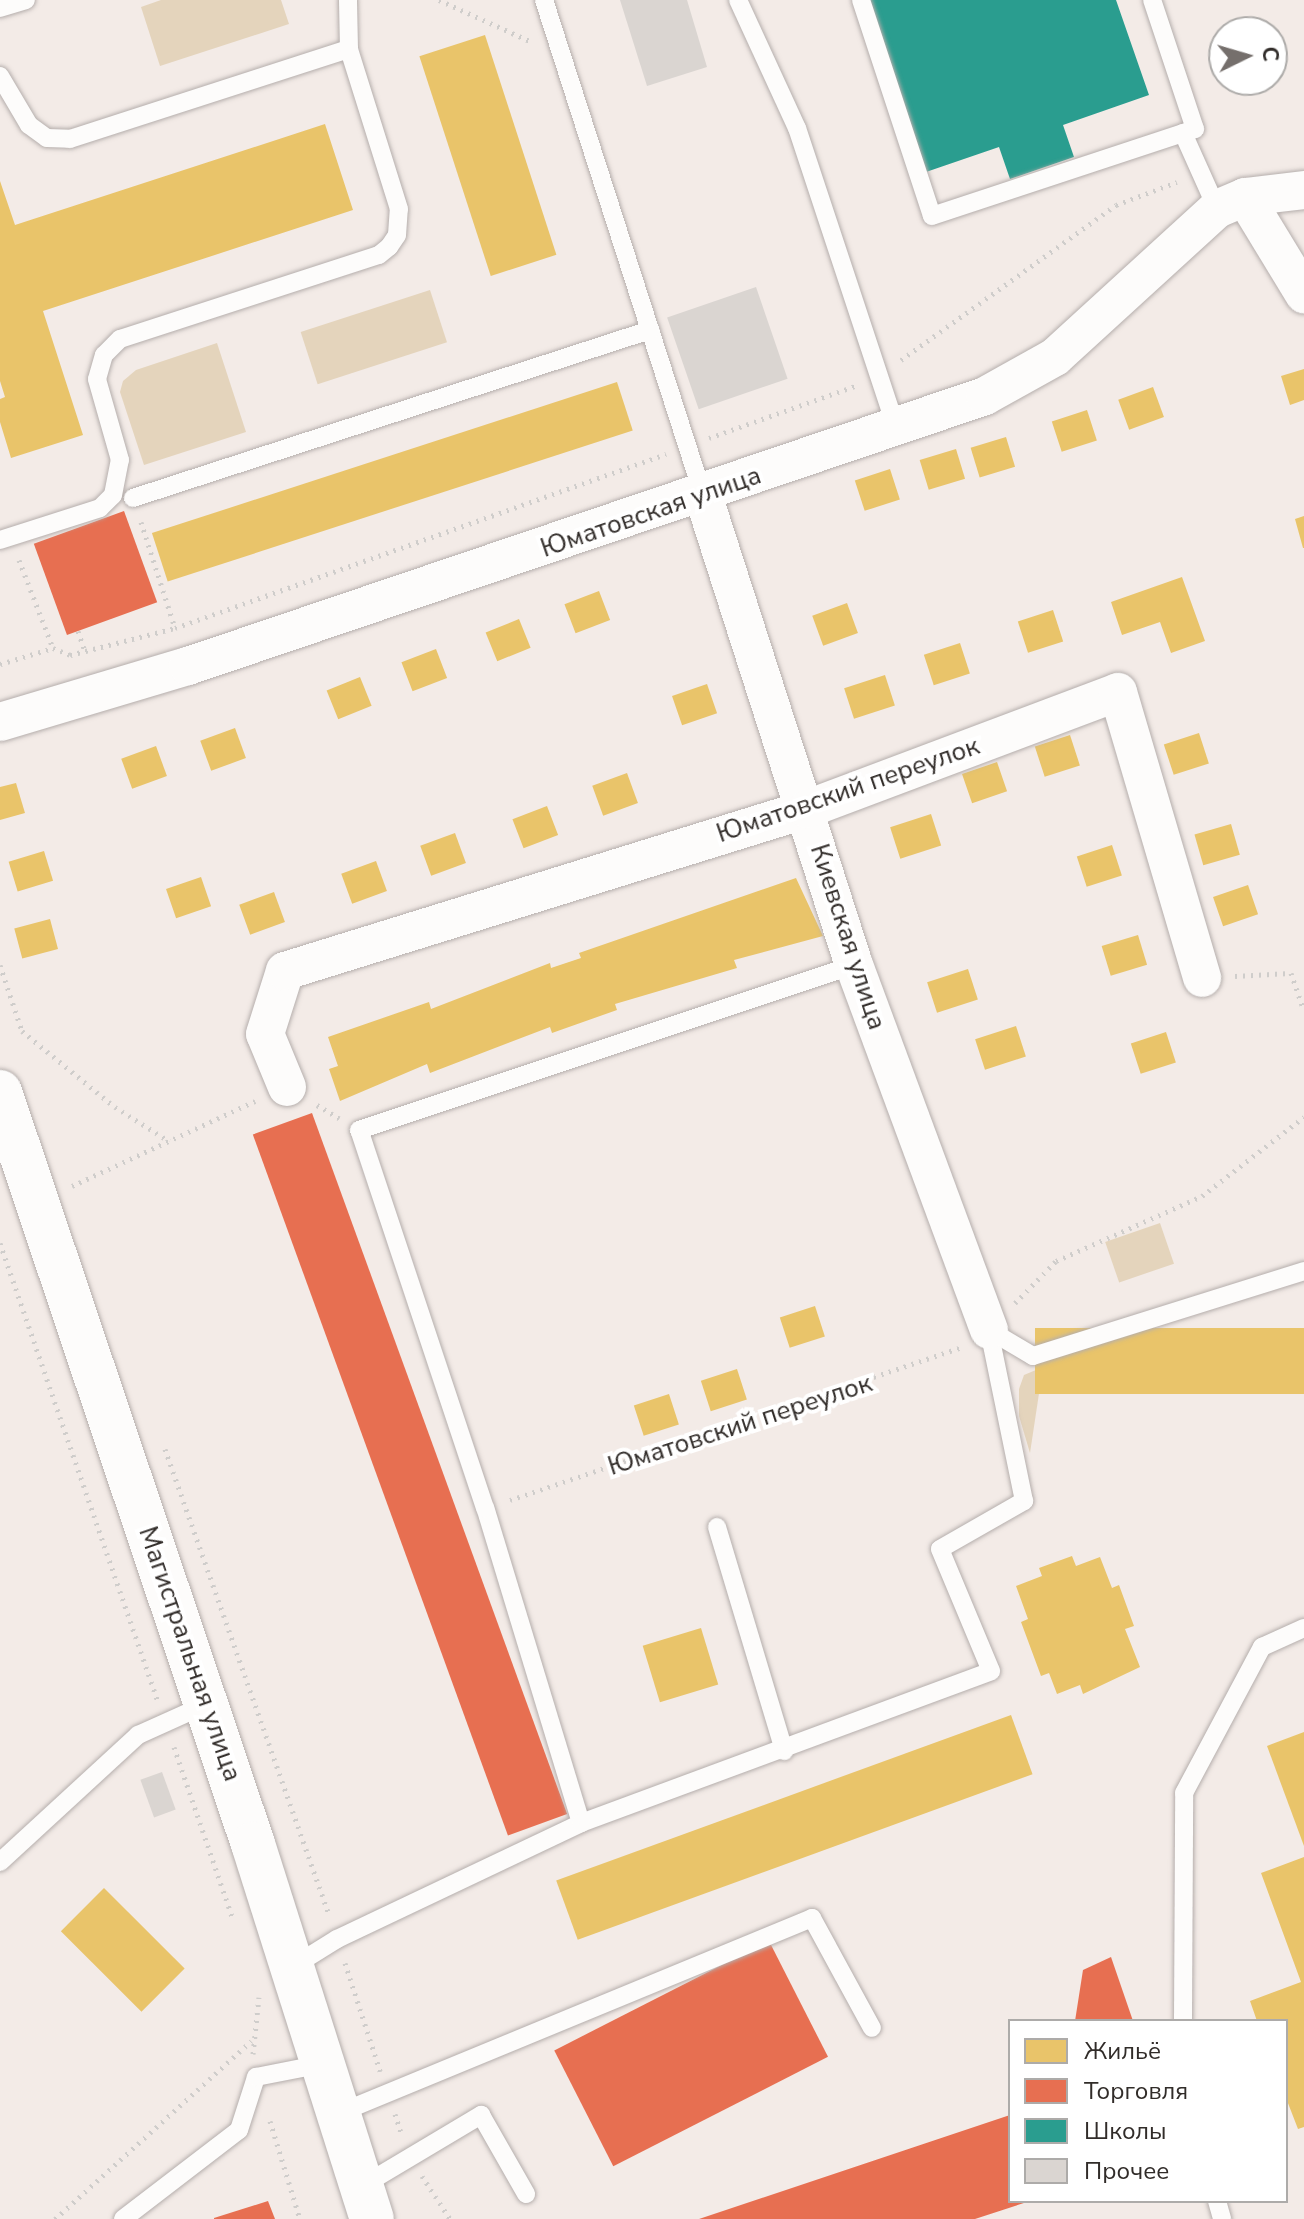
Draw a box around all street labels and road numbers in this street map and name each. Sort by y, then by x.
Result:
street label: Юматовская улица [537,460,765,564]
street label: Юматовский переулок [713,730,983,850]
street label: Киевская улица [803,840,893,1034]
street label: Юматовский переулок [604,1368,876,1482]
street label: Магистральная улица [132,1523,248,1785]

